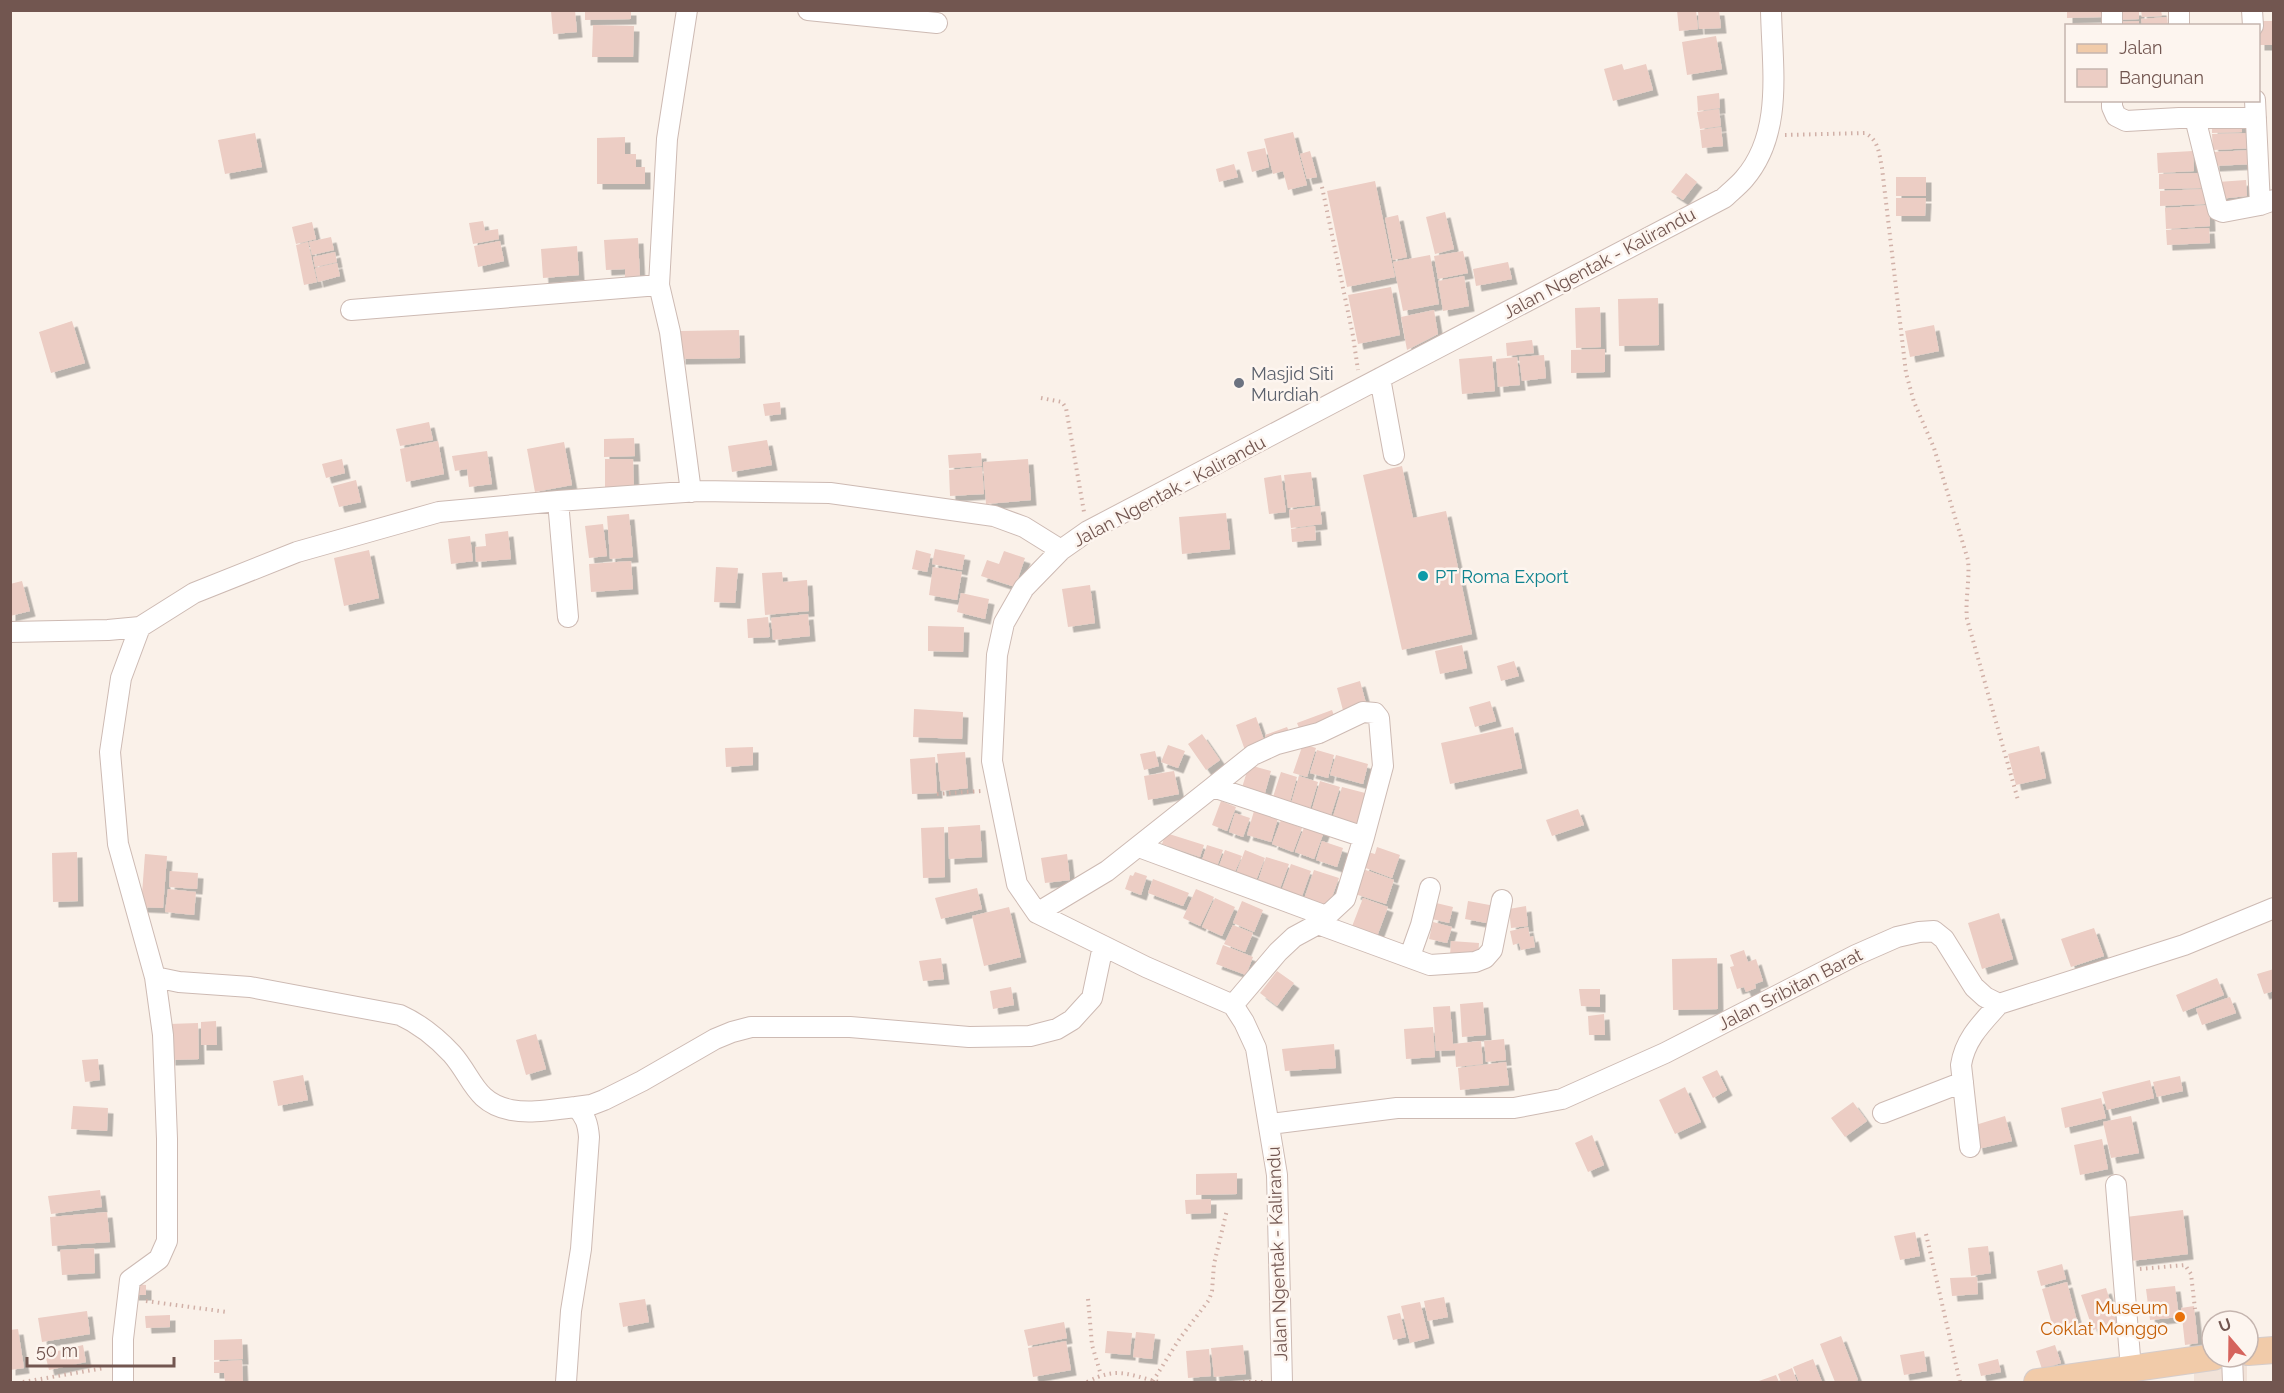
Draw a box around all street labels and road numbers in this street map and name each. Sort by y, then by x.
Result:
street label: Jalan Ngentak - Kalirandu [1499,203,1699,323]
street label: Jalan Ngentak - Kalirandu [1069,431,1269,551]
street label: Jalan Sribitan Barat [1714,944,1866,1034]
street label: Jalan Ngentak - Kalirandu [1263,1146,1291,1362]

